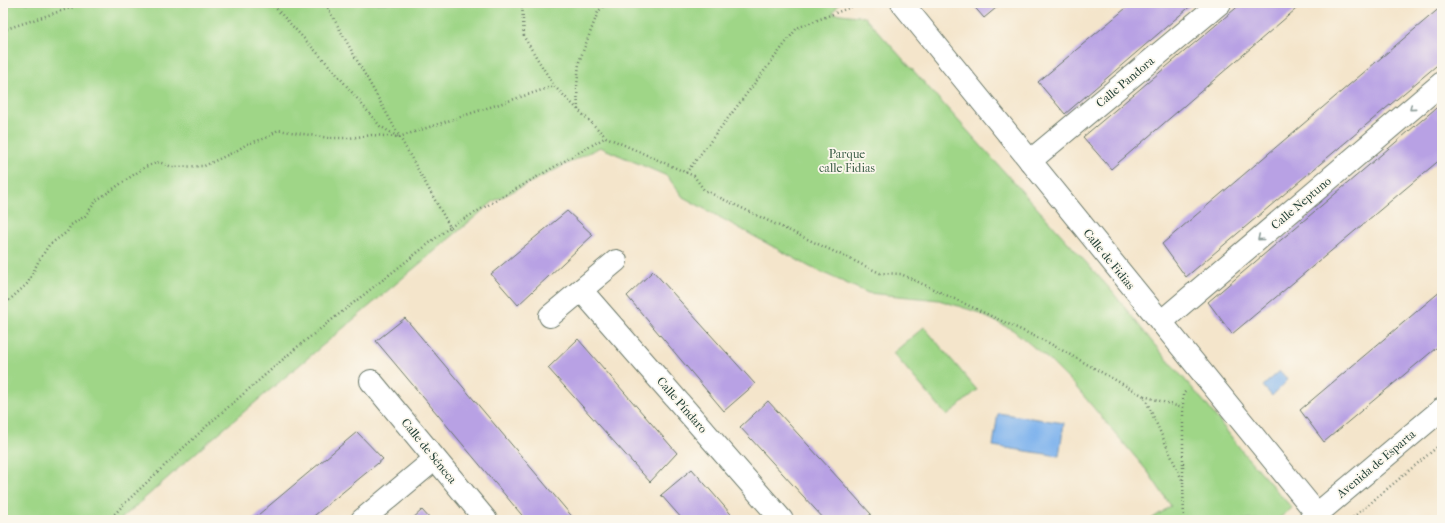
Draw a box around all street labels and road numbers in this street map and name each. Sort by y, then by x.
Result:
street label: Calle Pandora [1093,53,1157,110]
street label: Calle Neptuno [1268,174,1334,232]
street label: Calle de Fidias [1080,226,1138,292]
street label: Calle Píndaro [654,374,710,436]
street label: Calle de Séneca [399,416,460,487]
street label: Avenida de Esparta [1333,427,1418,502]

